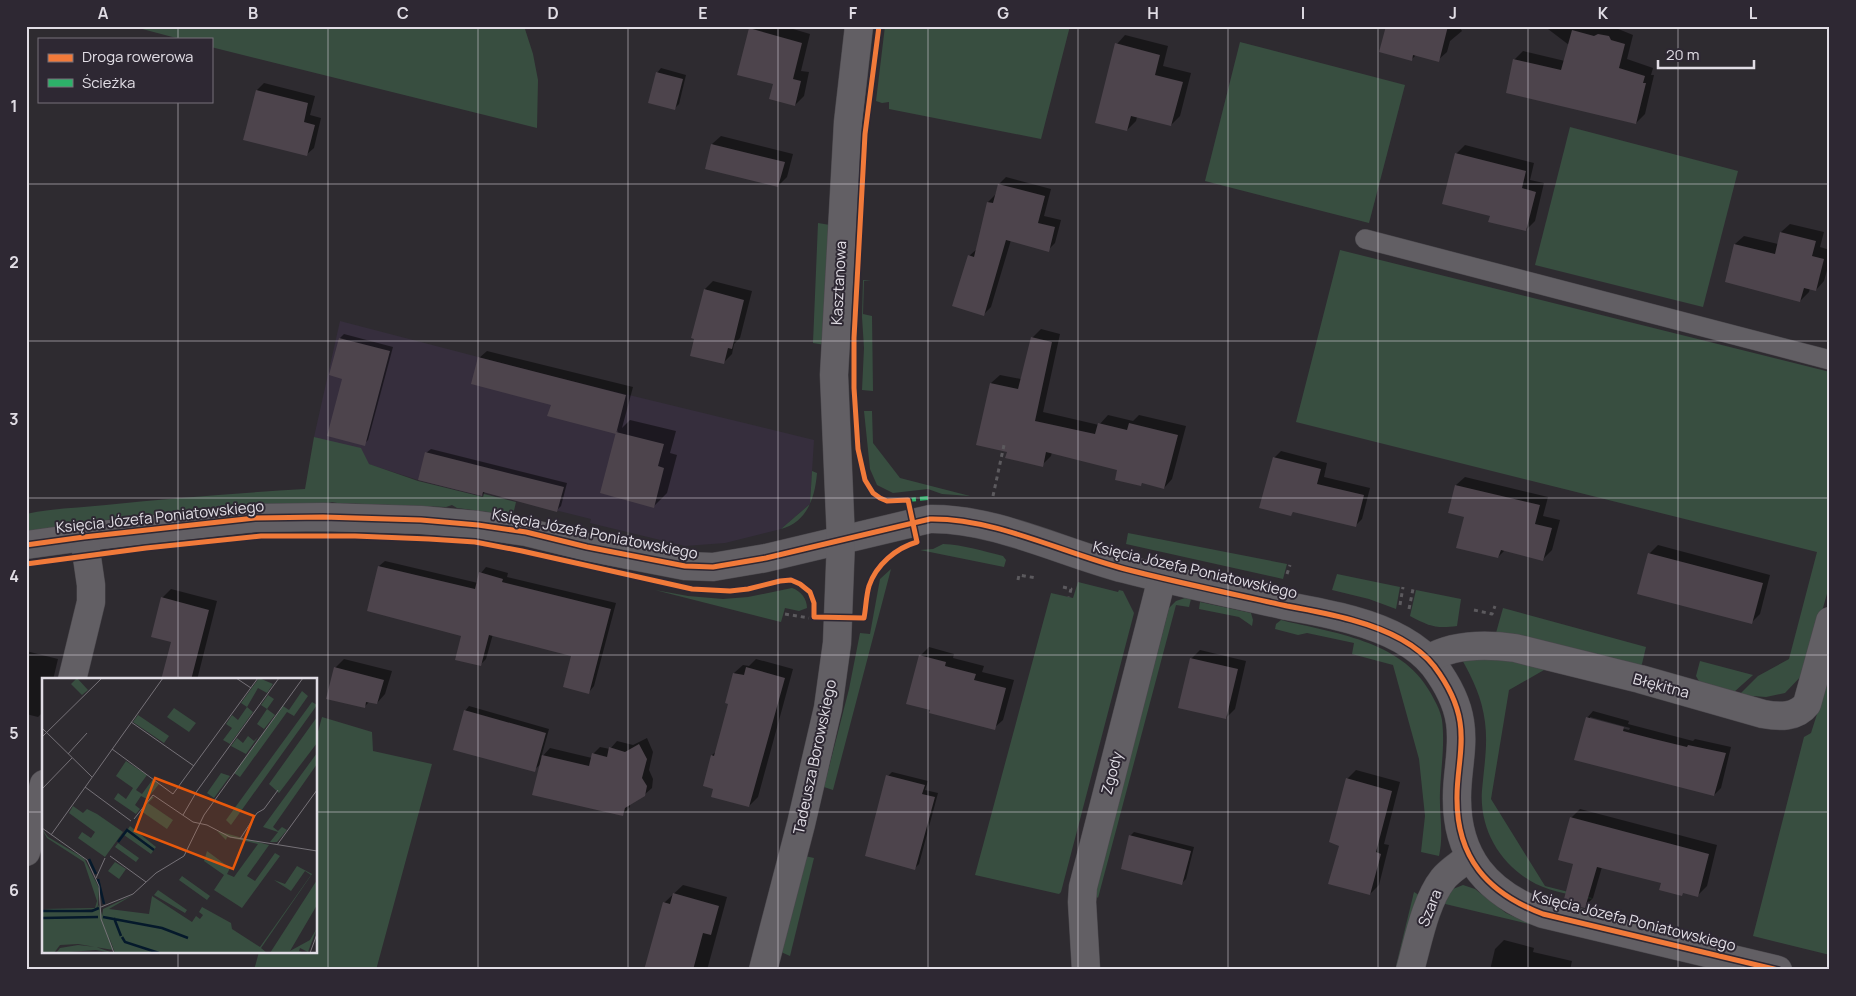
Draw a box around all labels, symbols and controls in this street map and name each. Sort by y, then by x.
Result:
text: A [98,2,109,24]
text: B [248,2,258,24]
text: C [397,2,409,24]
text: D [547,2,559,24]
text: E [698,2,708,24]
text: F [849,2,858,24]
text: G [997,2,1009,24]
text: H [1147,2,1159,24]
text: I [1301,2,1305,24]
text: J [1449,2,1457,24]
text: K [1598,2,1609,24]
text: L [1749,2,1758,24]
legend [38,38,212,102]
scale bar [1658,38,1755,70]
text: 20 m [1666,44,1699,65]
text: Droga rowerowa [82,46,193,67]
text: Ścieżka [82,72,135,93]
text: 1 [10,95,18,117]
street label: Kasztanowa [826,240,851,326]
text: 2 [9,251,19,273]
text: 3 [9,408,19,430]
street label: Księcia Józefa Poniatowskiego [55,495,265,538]
street label: Księcia Józefa Poniatowskiego [490,503,700,564]
street label: Księcia Józefa Poniatowskiego [1091,536,1300,603]
text: 4 [9,565,19,587]
street label: Błękitna [1631,668,1692,703]
street label: Tadeusza Borowskiego [788,677,841,836]
inset map [42,678,318,954]
text: 5 [9,722,19,744]
street label: Zgody [1096,749,1127,797]
text: 6 [9,879,19,901]
street label: Księcia Józefa Poniatowskiego [1530,885,1738,956]
street label: Szara [1413,886,1446,930]

